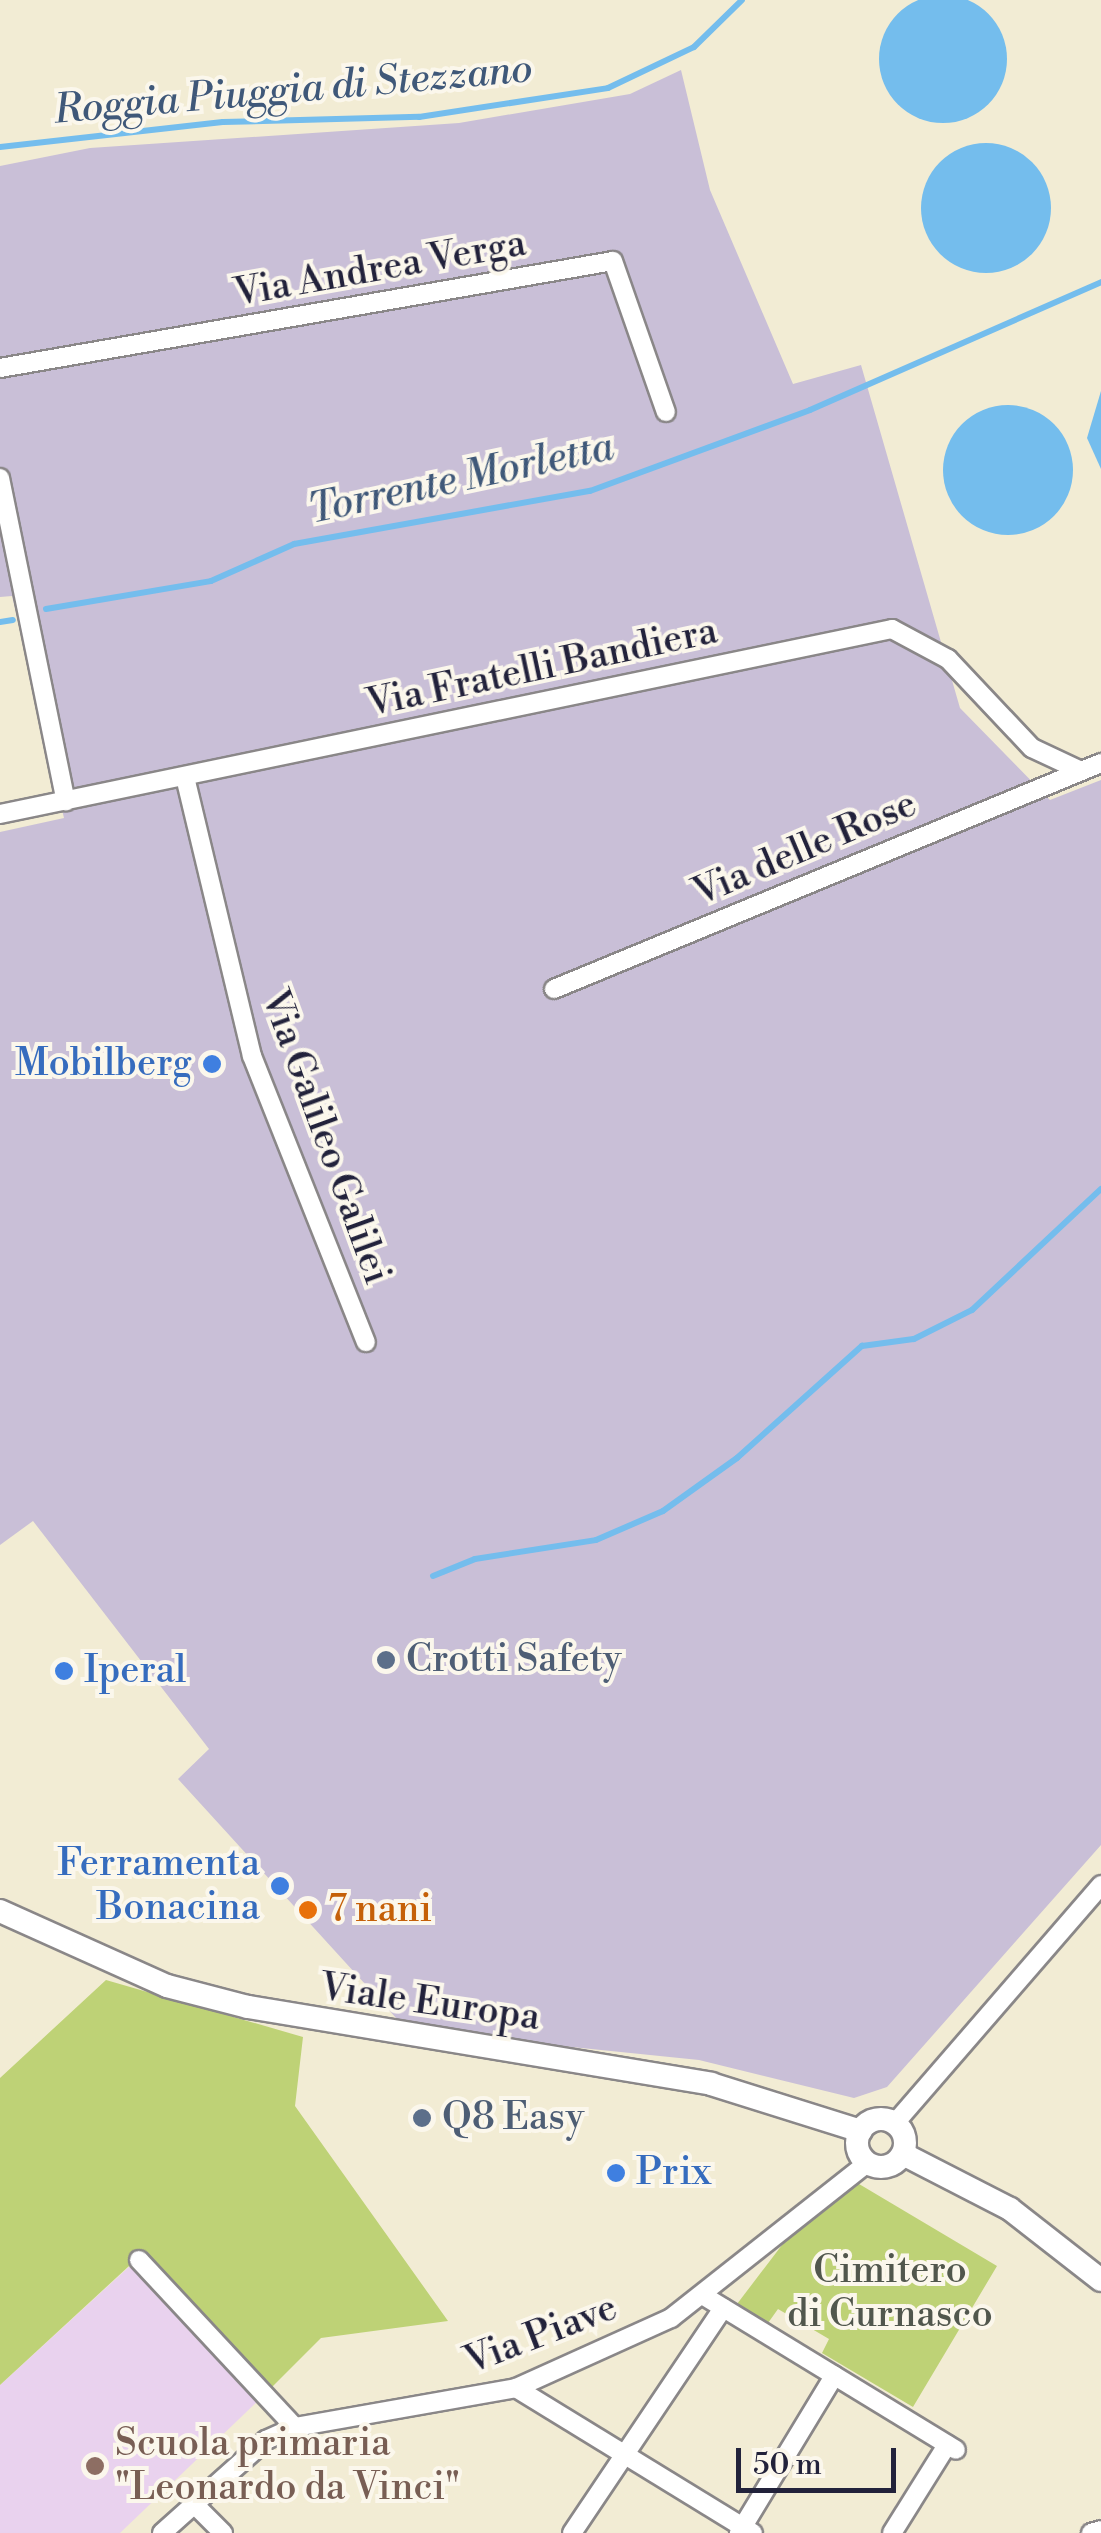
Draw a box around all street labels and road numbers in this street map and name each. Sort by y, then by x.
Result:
street label: Via Andrea Verga [231,221,529,317]
street label: Via Fratelli Bandiera [363,609,721,727]
street label: Via delle Rose [687,782,923,916]
street label: Via Galileo Galilei [251,984,399,1290]
street label: Viale Europa [317,1965,543,2041]
street label: Via Piave [458,2285,624,2385]

